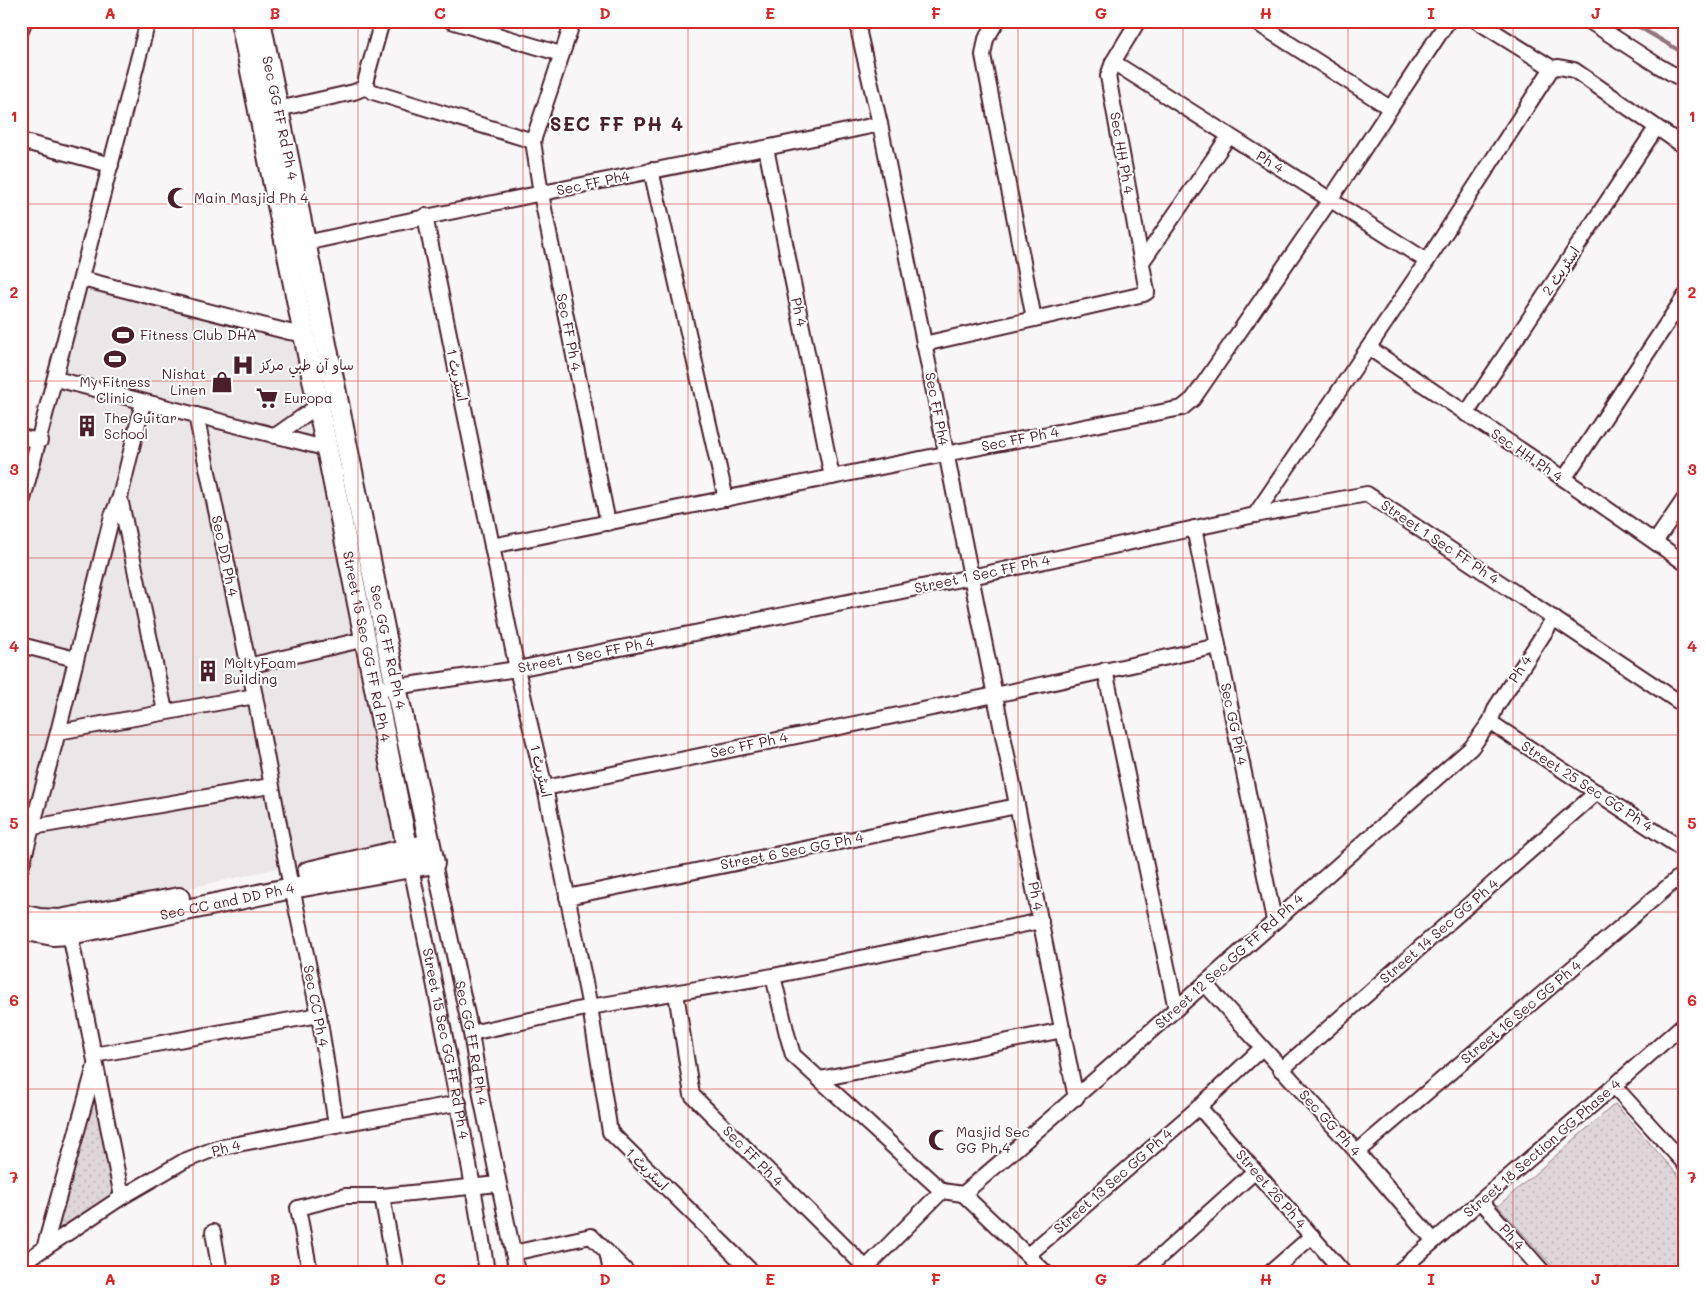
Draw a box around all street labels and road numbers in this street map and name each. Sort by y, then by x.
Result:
street label: Sec GG FF Rd Ph 4 [258,54,303,182]
street label: Sec HH Ph 4 [1106,110,1139,196]
street label: Ph 4 [1253,146,1288,178]
street label: Sec FF Ph4 [555,165,632,200]
street label: اسٹریٹ 2 [1537,243,1584,299]
street label: Sec FF Ph 4 [553,292,586,373]
street label: Ph 4 [787,296,812,329]
street label: اسٹریٹ 1 [443,347,472,403]
street label: Sec FF Ph4 [921,371,954,448]
street label: Sec FF Ph 4 [980,422,1061,455]
street label: Sec HH Ph 4 [1488,424,1568,486]
street label: Street 1 Sec FF Ph 4 [1378,495,1504,589]
street label: Sec DD Ph 4 [208,514,243,599]
street label: Street 15 Sec GG FF Rd Ph 4 [340,549,394,743]
street label: Street 1 Sec FF Ph 4 [912,550,1052,597]
street label: Sec GG FF Rd Ph 4 [367,584,409,710]
street label: Street 1 Sec FF Ph 4 [516,632,656,677]
street label: Ph 4 [1504,651,1536,686]
street label: Sec GG Ph 4 [1217,681,1253,768]
street label: Sec FF Ph 4 [709,727,790,762]
street label: Street 25 Sec GG Ph 4 [1518,736,1657,836]
street label: اسٹریٹ 1 [526,743,557,799]
street label: Street 6 Sec GG Ph 4 [719,827,866,874]
street label: Street 14 Sec GG Ph 4 [1375,873,1503,988]
street label: Sec CC and DD Ph 4 [158,878,297,924]
street label: Ph 4 [1024,880,1049,913]
street label: Street 12 Sec GG FF Rd Ph 4 [1150,888,1308,1032]
street label: Street 15 Sec GG FF Rd Ph 4 [419,946,473,1140]
street label: Street 16 Sec GG Ph 4 [1456,955,1586,1068]
street label: Sec CC Ph 4 [299,963,334,1049]
street label: Sec GG FF Rd Ph 4 [451,980,491,1106]
street label: Street 18 Section GG Phase 4 [1459,1073,1625,1221]
street label: Sec GG Ph 4 [1295,1085,1366,1161]
street label: Sec FF Ph 4 [719,1121,788,1191]
street label: Street 13 Sec GG Ph 4 [1049,1123,1177,1238]
street label: Ph 4 [209,1135,243,1160]
street label: اسٹریٹ 1 [622,1143,673,1194]
street label: Street 26 Ph 4 [1232,1145,1312,1233]
street label: Ph 4 [1496,1219,1530,1254]

